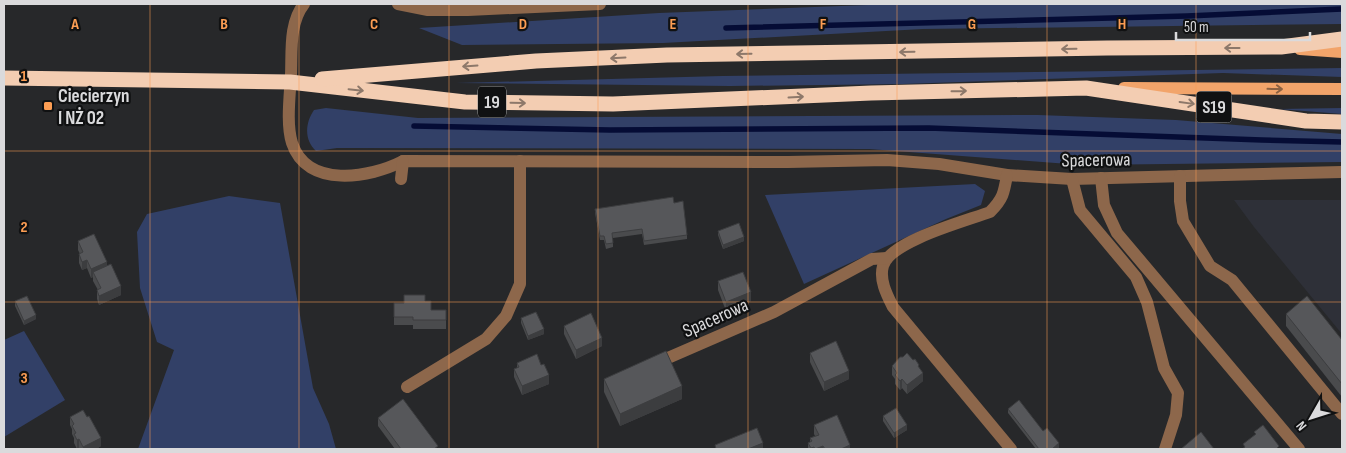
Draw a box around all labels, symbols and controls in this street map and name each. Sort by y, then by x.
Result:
scale bar [1176,10,1310,42]
text: A [70,15,79,34]
text: B [220,15,228,34]
text: C [370,15,378,34]
text: D [519,15,527,34]
text: E [670,15,677,34]
text: F [820,15,827,34]
text: G [968,15,976,34]
text: H [1118,15,1126,34]
text: 50 m [1184,18,1209,37]
one-way arrow [1224,43,1240,53]
one-way arrow [1062,44,1078,53]
one-way arrow [899,47,915,56]
one-way arrow [737,49,753,59]
one-way arrow [610,53,626,62]
one-way arrow [462,62,478,71]
text: 1 [21,67,28,86]
one-way arrow [1266,84,1283,94]
place label: Ciecierzyn I NŻ 02 [58,85,130,130]
one-way arrow [348,85,364,94]
road number: 19 [478,86,506,118]
one-way arrow [950,86,966,96]
road number: S19 [1196,91,1232,122]
one-way arrow [788,92,804,101]
one-way arrow [510,98,526,107]
one-way arrow [1178,98,1194,108]
marker: Ciecierzyn I NŻ 02 [42,100,54,112]
street label: Spacerowa [1061,148,1131,173]
text: 2 [20,218,28,237]
street label: Spacerowa [679,294,752,343]
text: 3 [20,369,28,388]
north arrow [1286,393,1336,443]
text: N [1292,418,1310,434]

